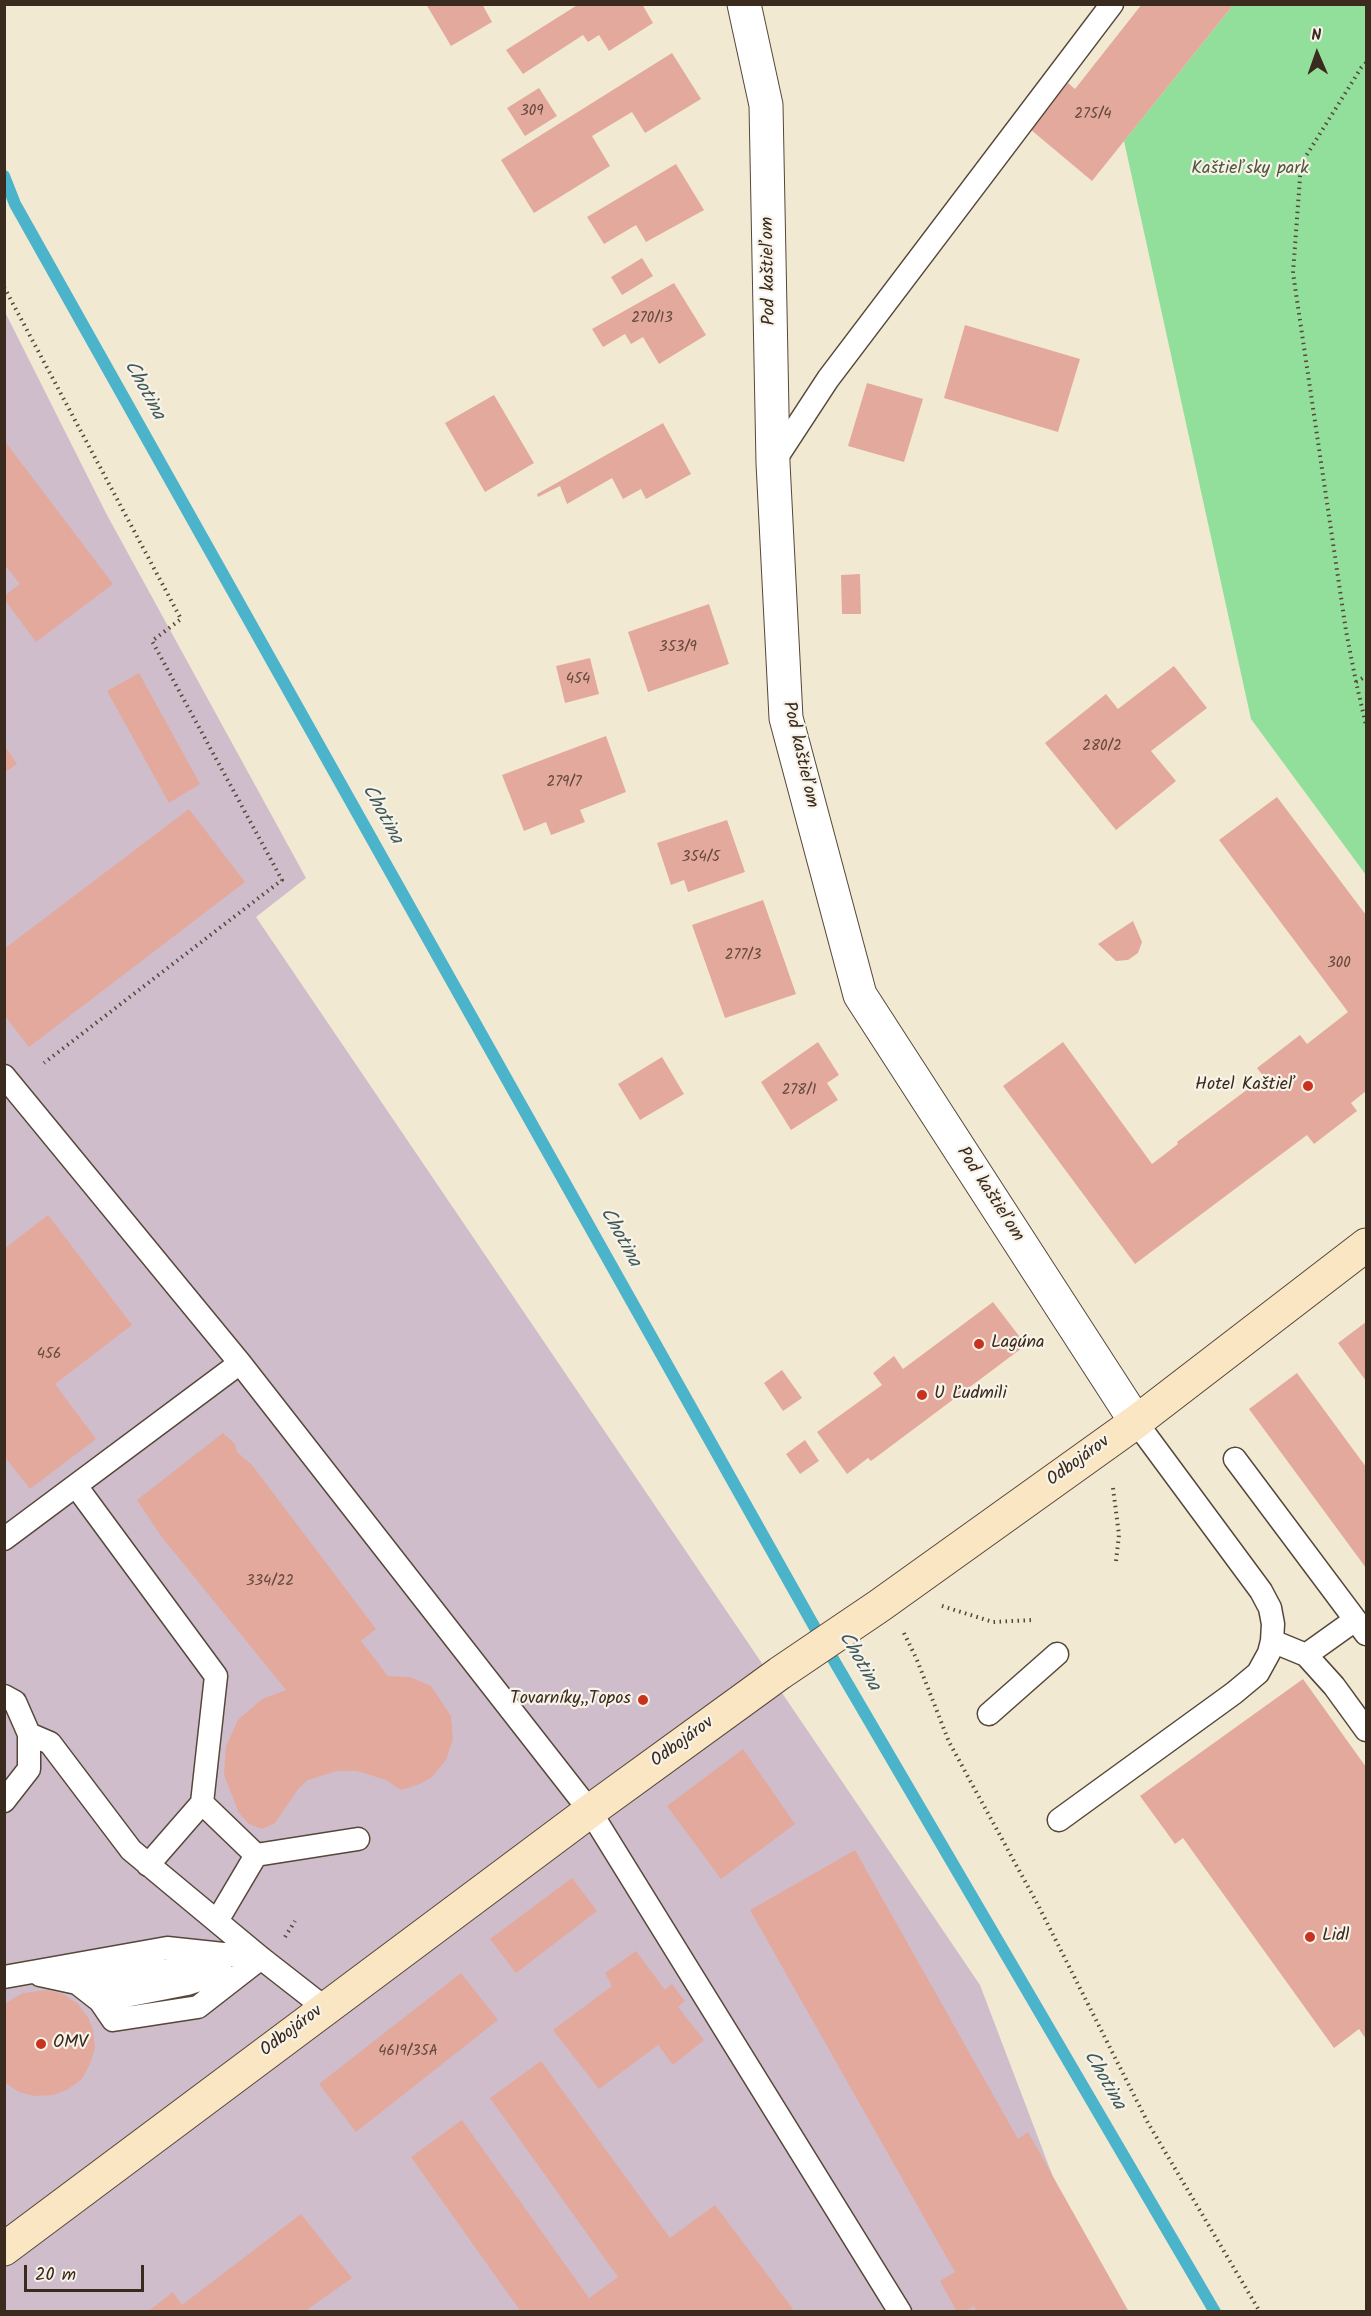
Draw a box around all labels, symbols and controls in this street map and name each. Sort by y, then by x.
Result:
text: N [1311,23,1322,48]
north arrow [1287,24,1347,84]
house number: 309 [520,103,544,121]
house number: 275/4 [1074,106,1112,124]
park label: Kaštieľsky park [1191,159,1309,181]
street label: Pod kaštieľom [758,217,782,325]
house number: 270/13 [631,310,673,328]
water label: Chotina [117,357,169,425]
house number: 353/9 [659,639,697,657]
house number: 454 [566,671,590,689]
street label: Pod kaštieľom [776,700,822,810]
house number: 280/2 [1082,738,1122,756]
house number: 279/7 [546,774,582,792]
water label: Chotina [355,781,407,849]
house number: 354/5 [682,849,720,867]
house number: 277/3 [725,947,761,965]
house number: 300 [1327,955,1351,973]
place label: Hotel Kaštieľ [1195,1075,1296,1097]
marker: Hotel Kaštieľ [1301,1079,1315,1093]
house number: 278/1 [782,1082,816,1100]
street label: Pod kaštieľom [950,1144,1028,1246]
water label: Chotina [593,1204,645,1272]
place label: Lagúna [991,1333,1044,1355]
marker: Lagúna [972,1337,986,1351]
house number: 456 [37,1346,61,1364]
place label: U Ľudmili [934,1384,1007,1406]
marker: U Ľudmili [915,1388,929,1402]
street label: Odbojárov [1043,1432,1115,1492]
house number: 334/22 [246,1573,294,1591]
water label: Chotina [832,1628,884,1696]
place label: Tovarníky,,Topos [510,1689,631,1711]
marker: Tovarníky,,Topos [636,1693,650,1707]
street label: Odbojárov [647,1713,719,1773]
place label: Lidl [1322,1926,1350,1948]
marker: Lidl [1303,1930,1317,1944]
street label: Odbojárov [257,2002,327,2062]
place label: OMV [53,2033,88,2055]
marker: OMV [34,2037,48,2051]
house number: 4619/35A [378,2043,438,2061]
water label: Chotina [1077,2047,1129,2115]
scale bar [27,2253,147,2291]
text: 20 m [35,2261,76,2290]

